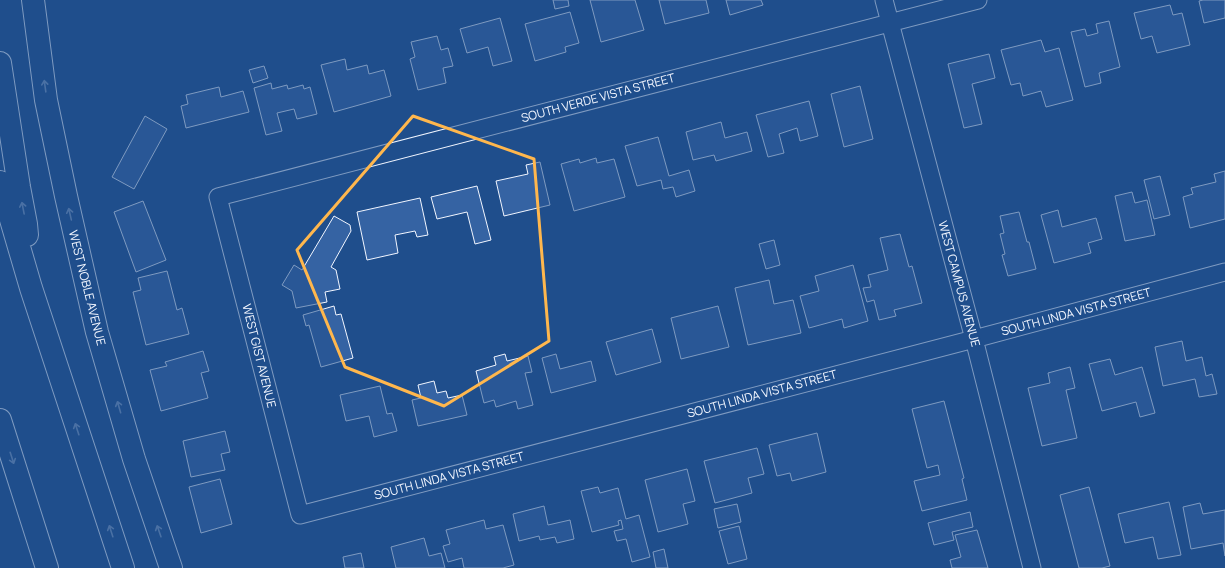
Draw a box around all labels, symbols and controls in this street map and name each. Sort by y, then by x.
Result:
street label: SOUTH VERDE VISTA STREET [519,69,677,126]
one-way arrow [41,80,48,93]
one-way arrow [19,201,27,214]
one-way arrow [65,207,73,220]
street label: WEST CAMPUS AVENUE [934,219,985,349]
street label: WEST NOBLE AVENUE [65,228,110,347]
street label: SOUTH LINDA VISTA STREET [999,283,1154,340]
street label: WEST GIST AVENUE [238,302,281,410]
street label: SOUTH LINDA VISTA STREET [685,365,840,422]
one-way arrow [115,401,122,414]
one-way arrow [73,422,80,435]
street label: SOUTH LINDA VISTA STREET [372,447,527,504]
one-way arrow [9,451,16,464]
one-way arrow [106,525,114,537]
one-way arrow [154,525,162,537]

